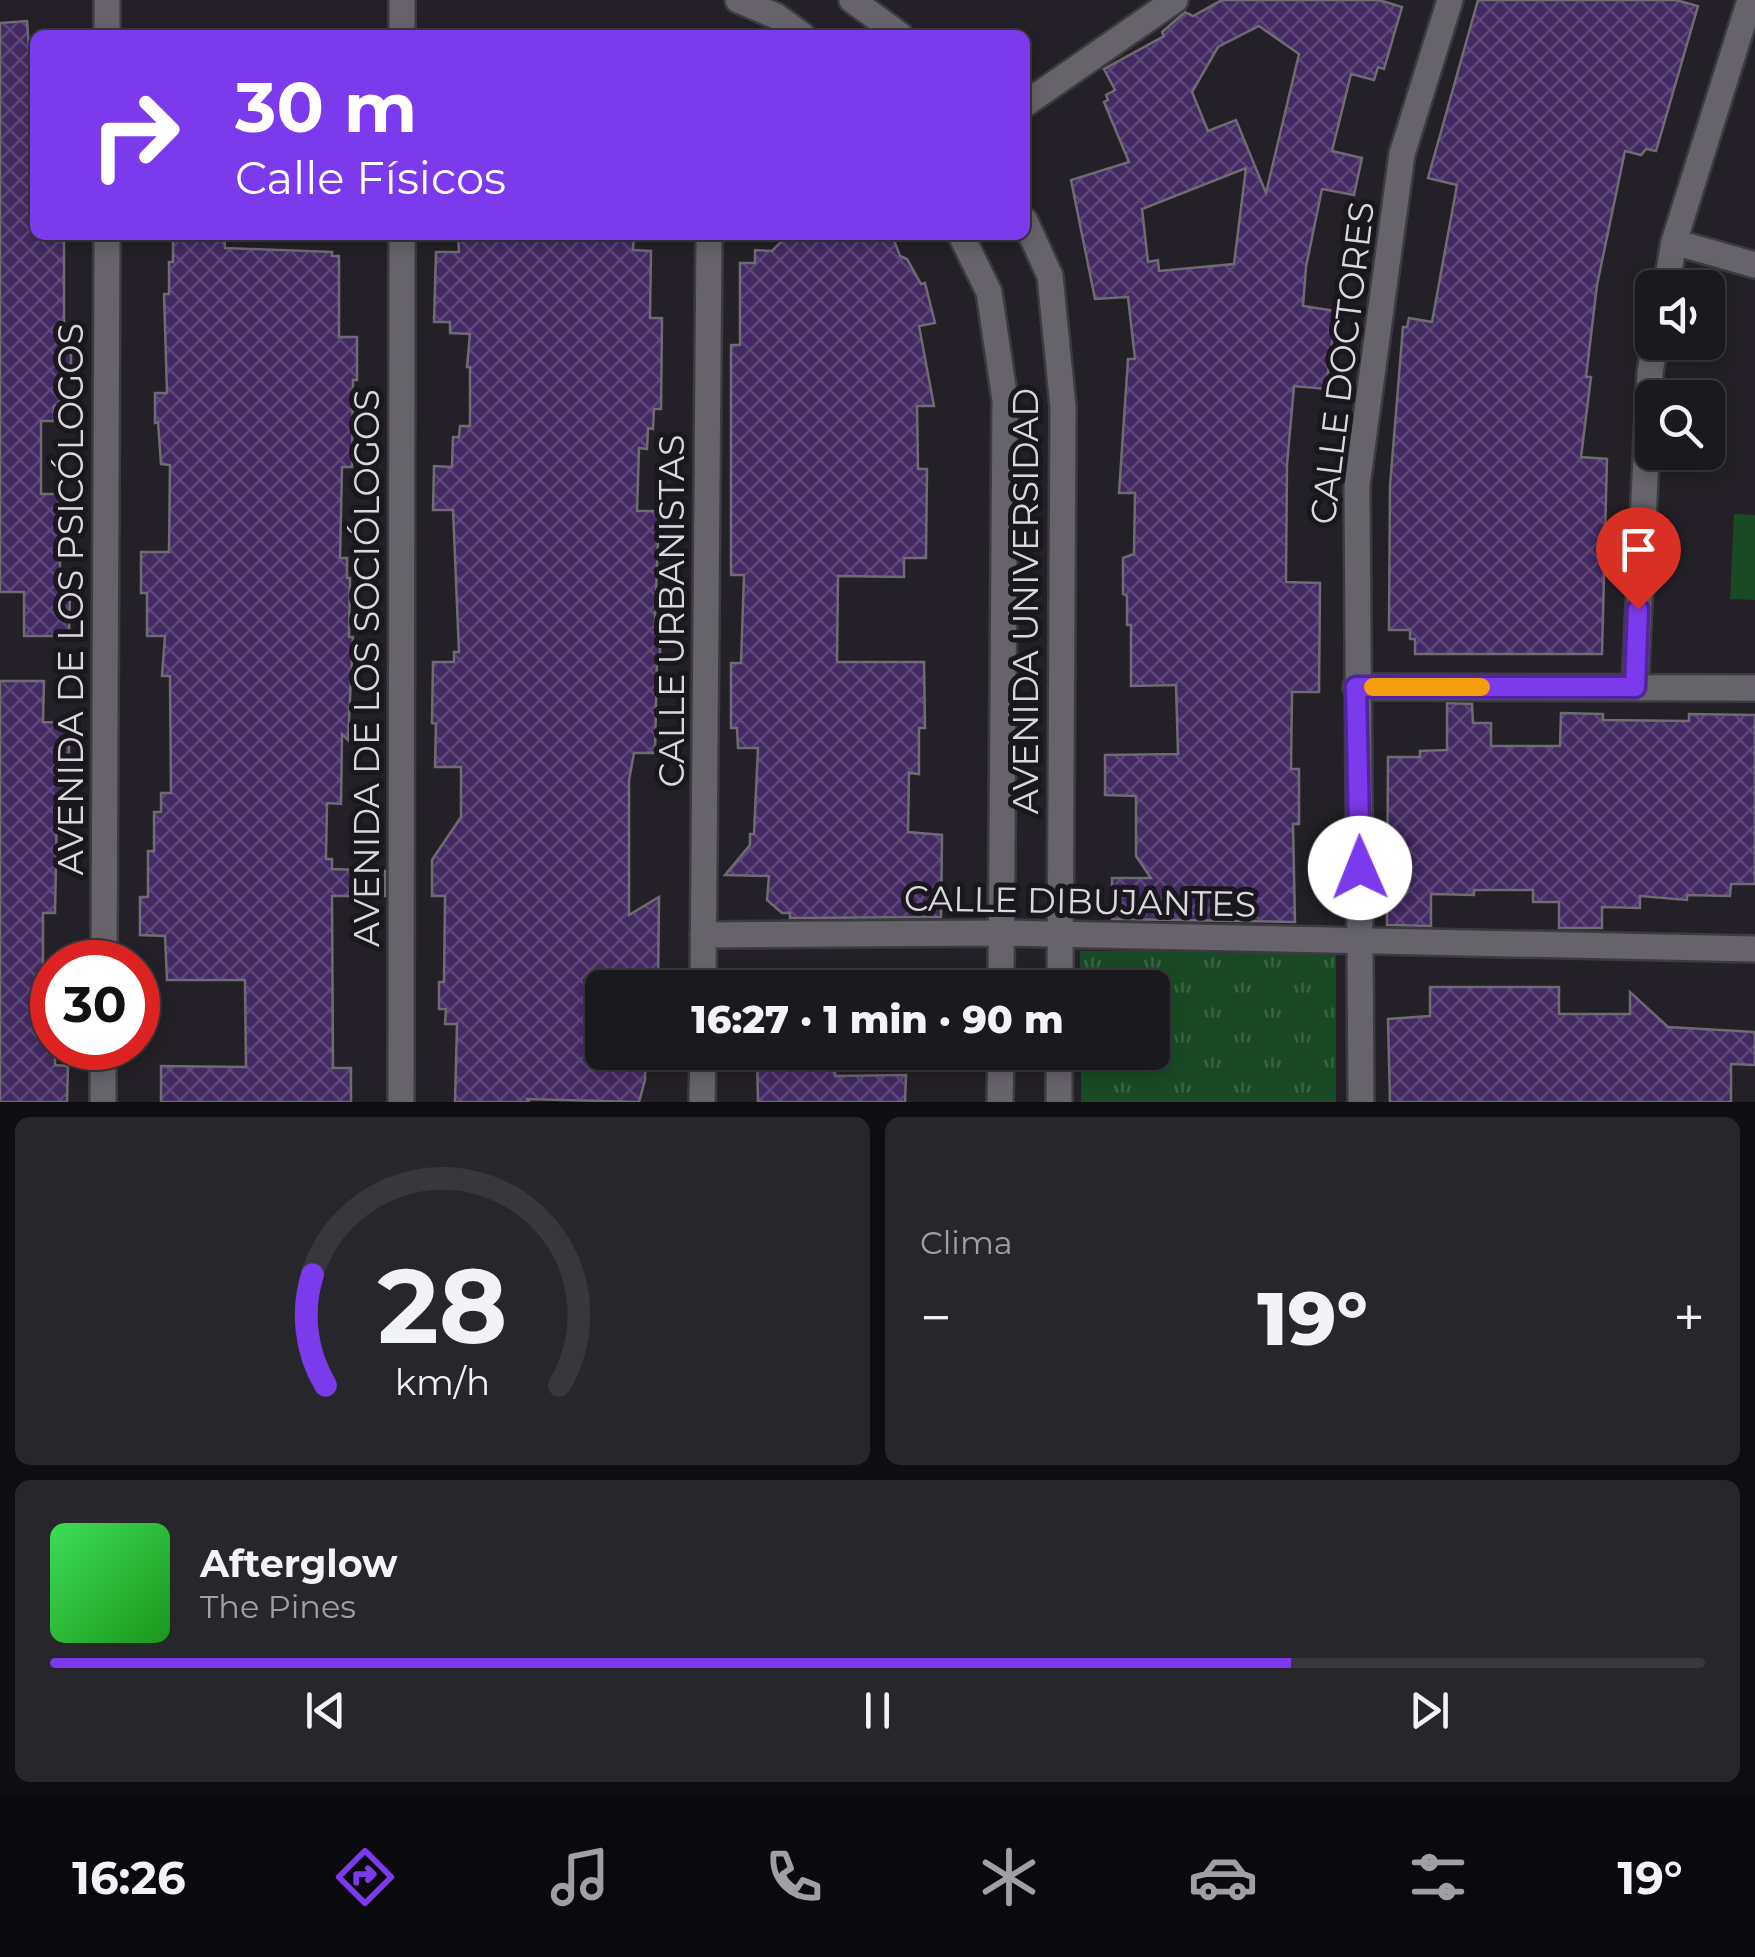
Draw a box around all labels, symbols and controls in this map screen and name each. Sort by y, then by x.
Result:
text: 30 m [235,64,417,150]
icon: right [70,70,200,200]
text: Calle Físicos [235,150,506,205]
street label: CALLE DOCTORES [1301,199,1383,527]
map controls [1635,270,1725,470]
button: sound [1635,270,1725,360]
street label: AVENIDA DE LOS PSICÓLOGOS [49,323,92,875]
button: search [1635,380,1725,470]
street label: AVENIDA UNIVERSIDAD [1004,388,1047,814]
street label: AVENIDA DE LOS SOCIÓLOGOS [345,389,388,947]
street label: CALLE URBANISTAS [650,434,693,788]
pin [1596,507,1681,610]
icon: arrive [1611,522,1666,577]
position arrow [1308,816,1412,920]
street label: CALLE DIBUJANTES [904,876,1256,926]
speed limit sign: 30 [30,940,160,1070]
text: 16:27 · 1 min · 90 m [691,996,1064,1043]
text: Clima [920,1223,1013,1262]
text: 28 [377,1242,508,1369]
text: 19° [1257,1272,1368,1364]
text: − [920,1284,952,1351]
text: + [1673,1284,1705,1351]
text: km/h [395,1360,490,1404]
text: Afterglow [200,1540,398,1587]
text: The Pines [200,1587,356,1626]
icon: previous [298,1683,353,1738]
icon: pause [850,1683,905,1738]
icon: next [1402,1683,1457,1738]
icon: directions [330,1842,400,1912]
icon: music [545,1842,615,1912]
icon: phone [759,1842,829,1912]
icon: climate [974,1842,1044,1912]
icon: car [1188,1842,1258,1912]
icon: filters [1403,1842,1473,1912]
text: 16:26 [72,1850,186,1905]
text: 19° [1618,1850,1683,1905]

